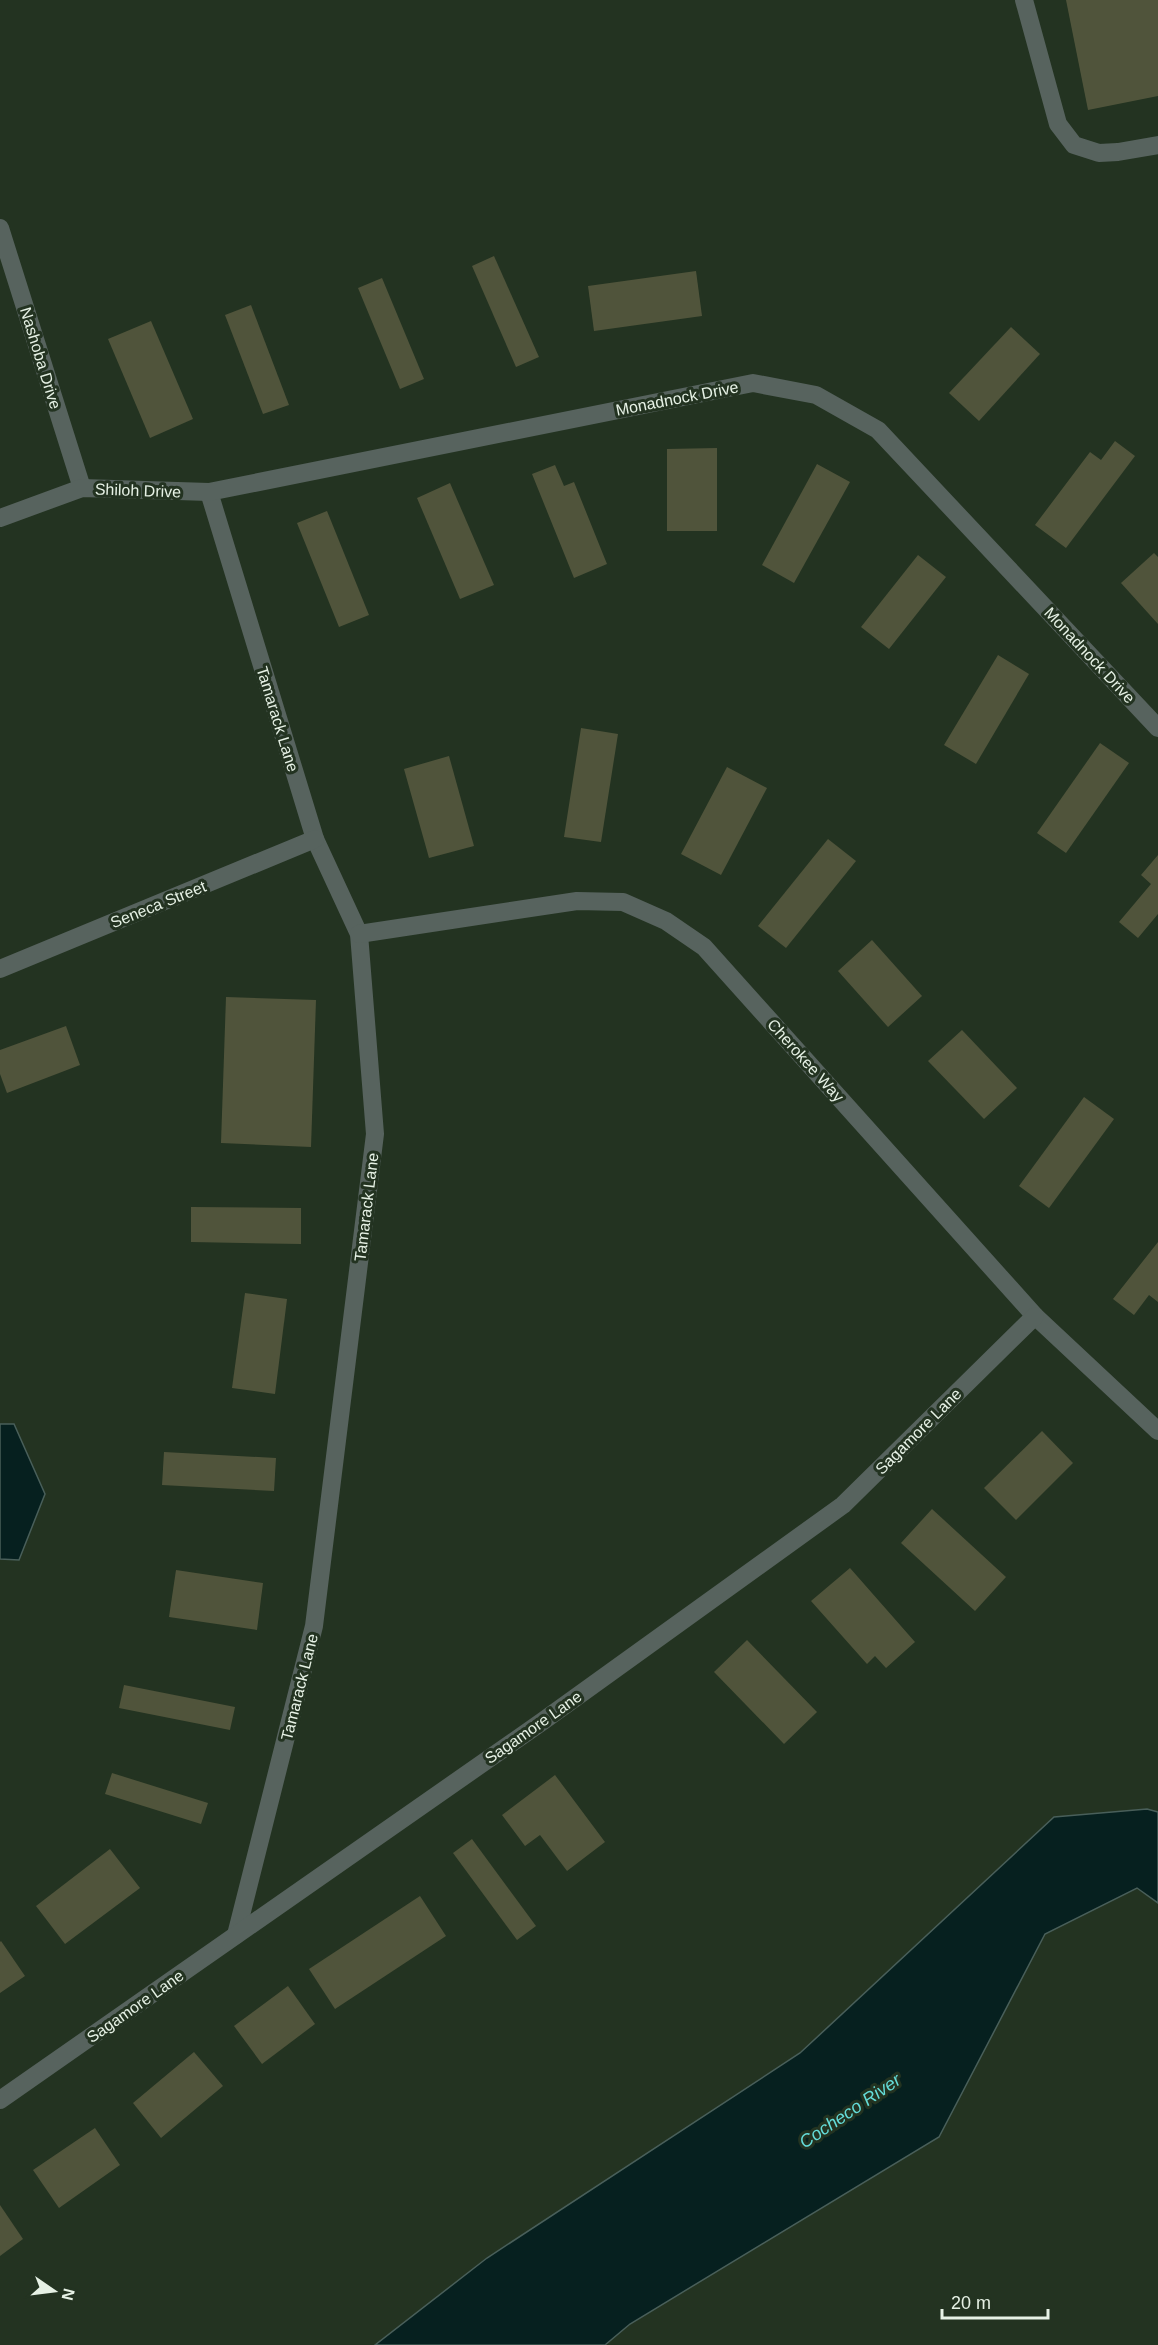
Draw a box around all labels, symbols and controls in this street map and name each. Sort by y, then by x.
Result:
street label: Nashoba Drive [17,305,64,411]
street label: Monadnock Drive [614,378,740,419]
street label: Shiloh Drive [95,480,181,501]
street label: Monadnock Drive [1041,604,1138,707]
street label: Tamarack Lane [253,664,302,774]
street label: Seneca Street [108,877,209,931]
street label: Cherokee Way [764,1016,847,1105]
street label: Tamarack Lane [351,1152,382,1262]
street label: Sagamore Lane [872,1385,965,1478]
street label: Tamarack Lane [278,1632,321,1742]
street label: Sagamore Lane [482,1688,585,1767]
street label: Sagamore Lane [84,1967,187,2046]
water label: Cocheco River [795,2069,905,2152]
north arrow [24,2261,84,2321]
scale bar [942,2282,1048,2320]
text: N [58,2287,78,2302]
text: 20 m [951,2293,991,2313]

